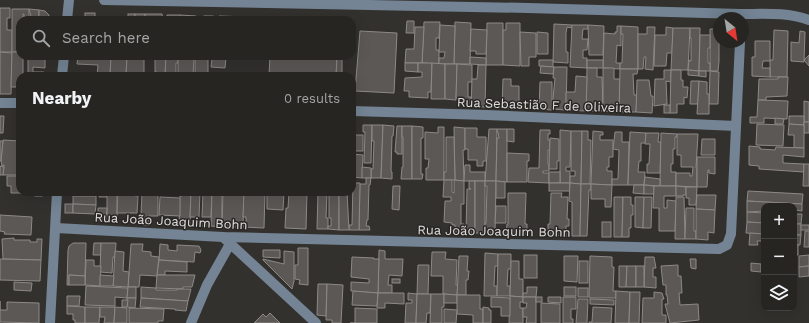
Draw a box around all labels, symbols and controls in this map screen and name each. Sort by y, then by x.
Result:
north arrow [713,12,749,48]
search box [16,16,356,60]
icon: search [30,27,52,49]
text: Search here [62,29,150,47]
text: Nearby [32,88,91,108]
text: 0 results [284,91,340,106]
street label: Rua Sebastião F de Oliveira [457,94,632,116]
map controls [761,203,797,311]
button: + [761,203,797,239]
street label: Rua João Joaquim Bohn [94,209,248,233]
street label: Rua João Joaquim Bohn [417,222,571,240]
button: − [761,239,797,275]
button: layers [761,275,797,311]

